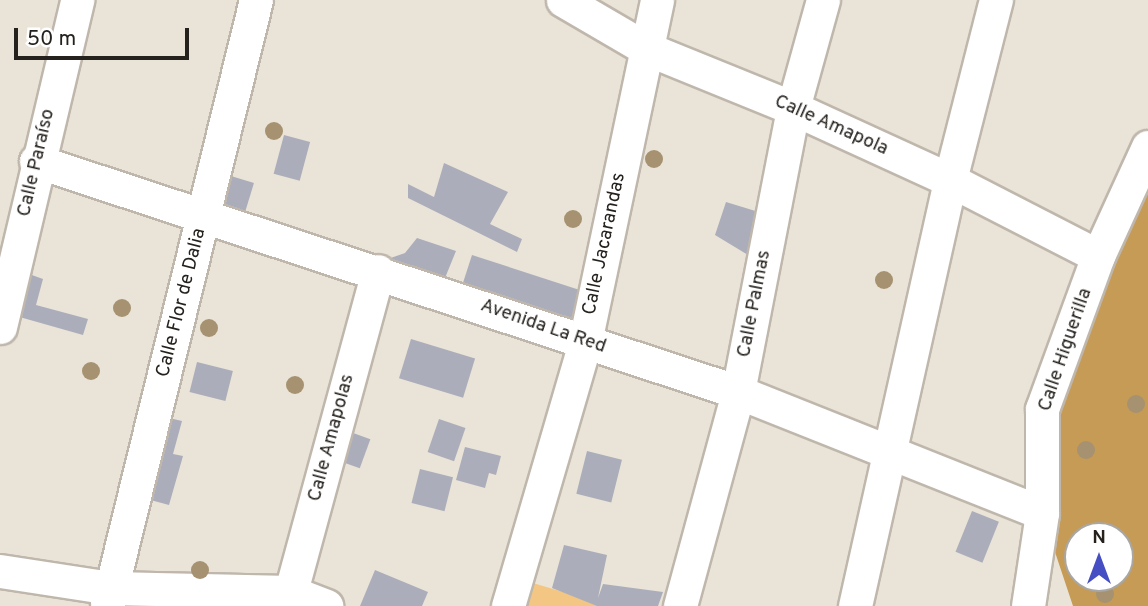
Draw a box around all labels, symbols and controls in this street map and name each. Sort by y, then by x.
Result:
scale bar [18,14,192,58]
text: 50 m [27,26,76,53]
street label: Calle Amapola [770,91,892,161]
street label: Calle Paraíso [14,107,60,219]
street label: Calle Jacarandas [579,171,631,317]
street label: Calle Flor de Dalia [152,226,212,380]
street label: Calle Palmas [733,249,777,359]
street label: Calle Higuerilla [1034,285,1098,415]
street label: Avenida La Red [477,295,609,359]
street label: Calle Amapolas [304,371,360,505]
north arrow [1064,522,1134,592]
text: N [1092,526,1106,550]

